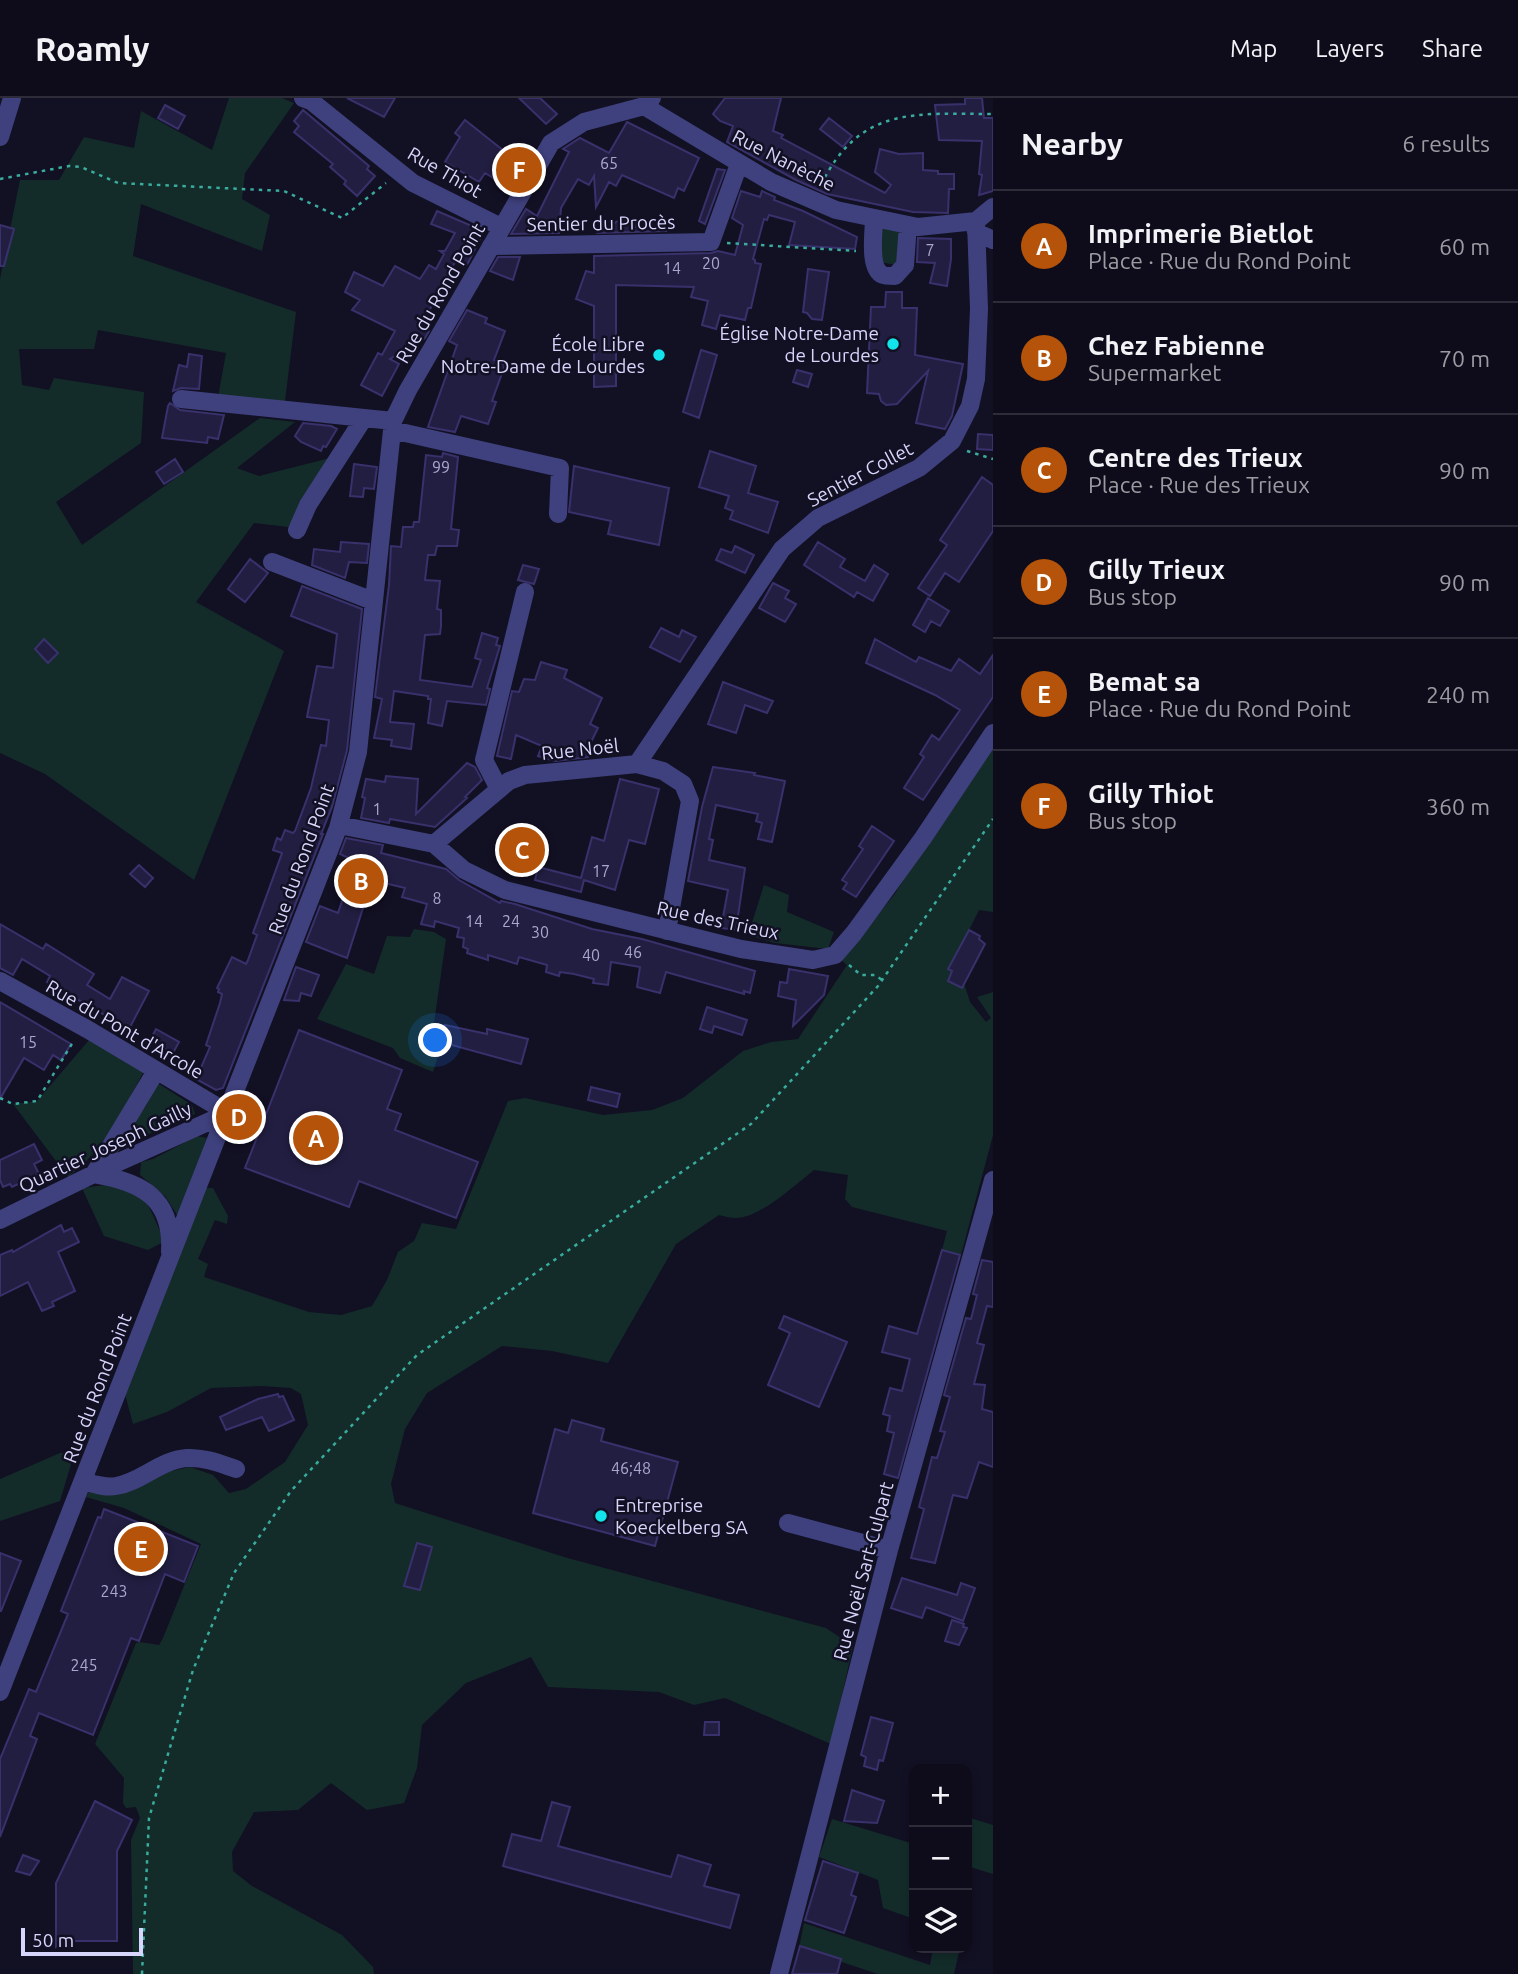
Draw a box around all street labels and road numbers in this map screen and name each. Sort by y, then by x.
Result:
street label: Rue Nanèche [729,125,839,195]
street label: Rue Thiot [404,142,487,202]
street label: Sentier du Procès [526,211,676,235]
street label: Rue du Rond Point [391,219,489,367]
street label: Sentier Collet [804,437,917,511]
street label: Rue Noël [540,734,620,764]
street label: Rue du Rond Point [264,780,339,937]
street label: Rue des Trieux [655,896,782,944]
street label: Rue du Pont d'Arcole [42,975,208,1083]
street label: Quartier Joseph Gailly [15,1097,195,1197]
street label: Rue du Rond Point [58,1310,136,1466]
street label: Rue Noël Sart-Culpart [829,1479,898,1663]

